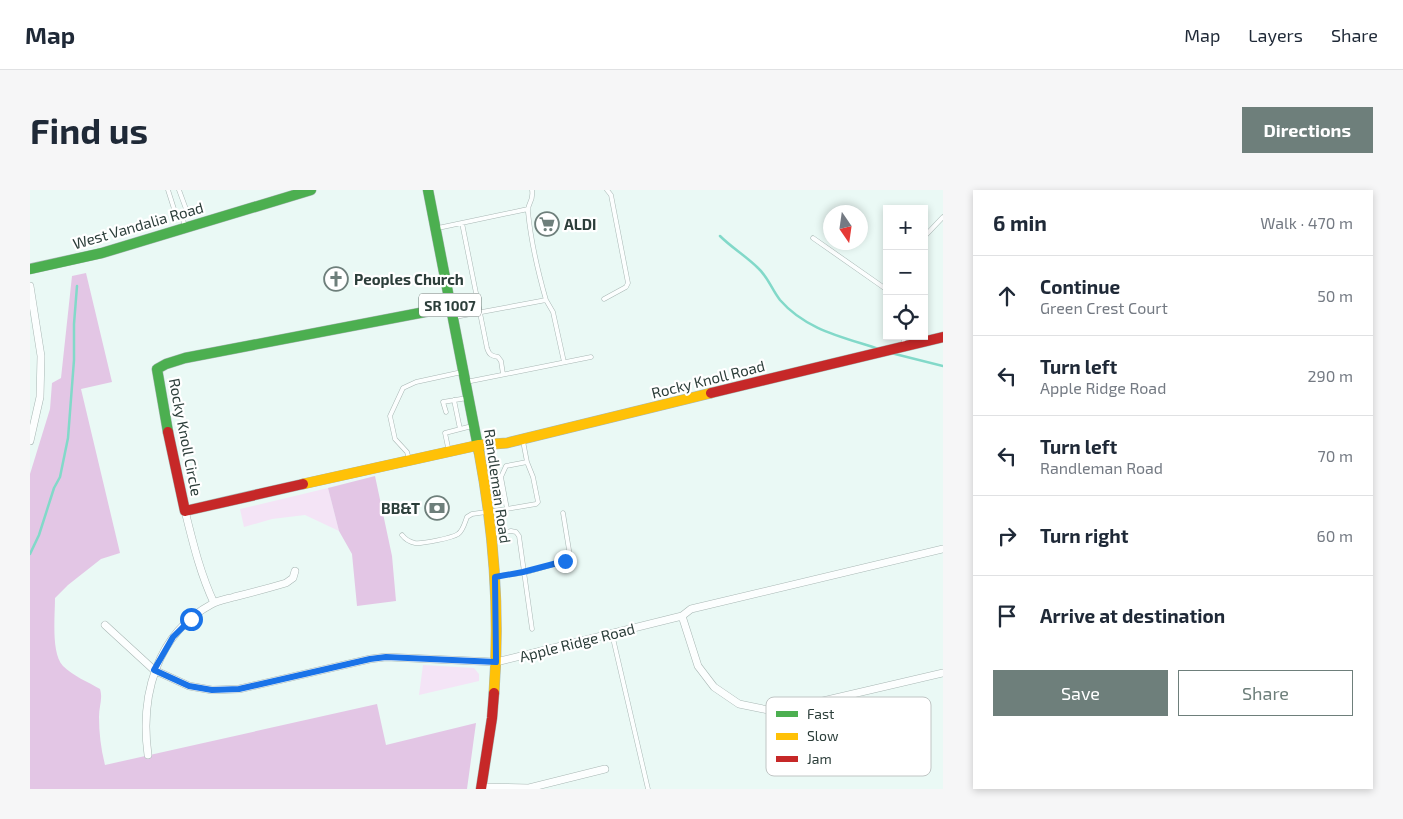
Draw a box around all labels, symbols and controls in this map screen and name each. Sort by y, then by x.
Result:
text: Map [25,20,75,49]
text: Map [1184,24,1220,46]
text: Layers [1248,24,1303,46]
text: Share [1331,24,1378,46]
button: Directions [1242,107,1373,153]
text: Find us [30,109,148,151]
street label: West Vandalia Road [71,198,205,252]
north arrow [823,205,868,250]
map controls [883,205,928,340]
button: + [883,205,928,250]
text: 6 min [993,210,1047,235]
supermarket icon: ALDI [534,211,560,237]
text: Walk · 470 m [1260,213,1353,232]
place label: ALDI [564,215,596,233]
button: − [883,250,928,295]
church icon: Peoples Church [323,266,349,292]
place label: Peoples Church [354,270,464,288]
text: Continue [1040,275,1120,298]
icon: ahead [993,282,1021,310]
text: 50 m [1317,286,1353,305]
road number: SR 1007 [419,294,481,316]
button: locate [883,295,928,340]
text: Green Crest Court [1040,298,1168,317]
text: Turn left [1040,355,1117,378]
street label: Rocky Knoll Road [649,356,767,402]
icon: left [993,362,1021,390]
text: 290 m [1308,366,1353,385]
street label: Rocky Knoll Circle [166,377,206,497]
text: Apple Ridge Road [1040,378,1166,397]
street label: Randleman Road [481,428,515,544]
text: Turn left [1040,435,1117,458]
icon: left [993,442,1021,470]
text: 70 m [1318,446,1353,465]
text: Randleman Road [1040,458,1163,477]
bank icon: BB&T [424,495,450,521]
place label: BB&T [381,499,420,517]
icon: right [993,522,1021,550]
text: Turn right [1040,524,1128,547]
text: 60 m [1317,526,1353,545]
route end [554,550,577,573]
icon: arrive [993,602,1021,630]
text: Arrive at destination [1040,604,1225,627]
route start [180,608,203,631]
street label: Apple Ridge Road [517,619,637,665]
button: Save [993,670,1168,716]
button: Share [1178,670,1353,716]
legend [766,697,931,776]
text: Fast [807,705,834,722]
text: Slow [807,727,839,744]
text: Jam [807,750,832,767]

